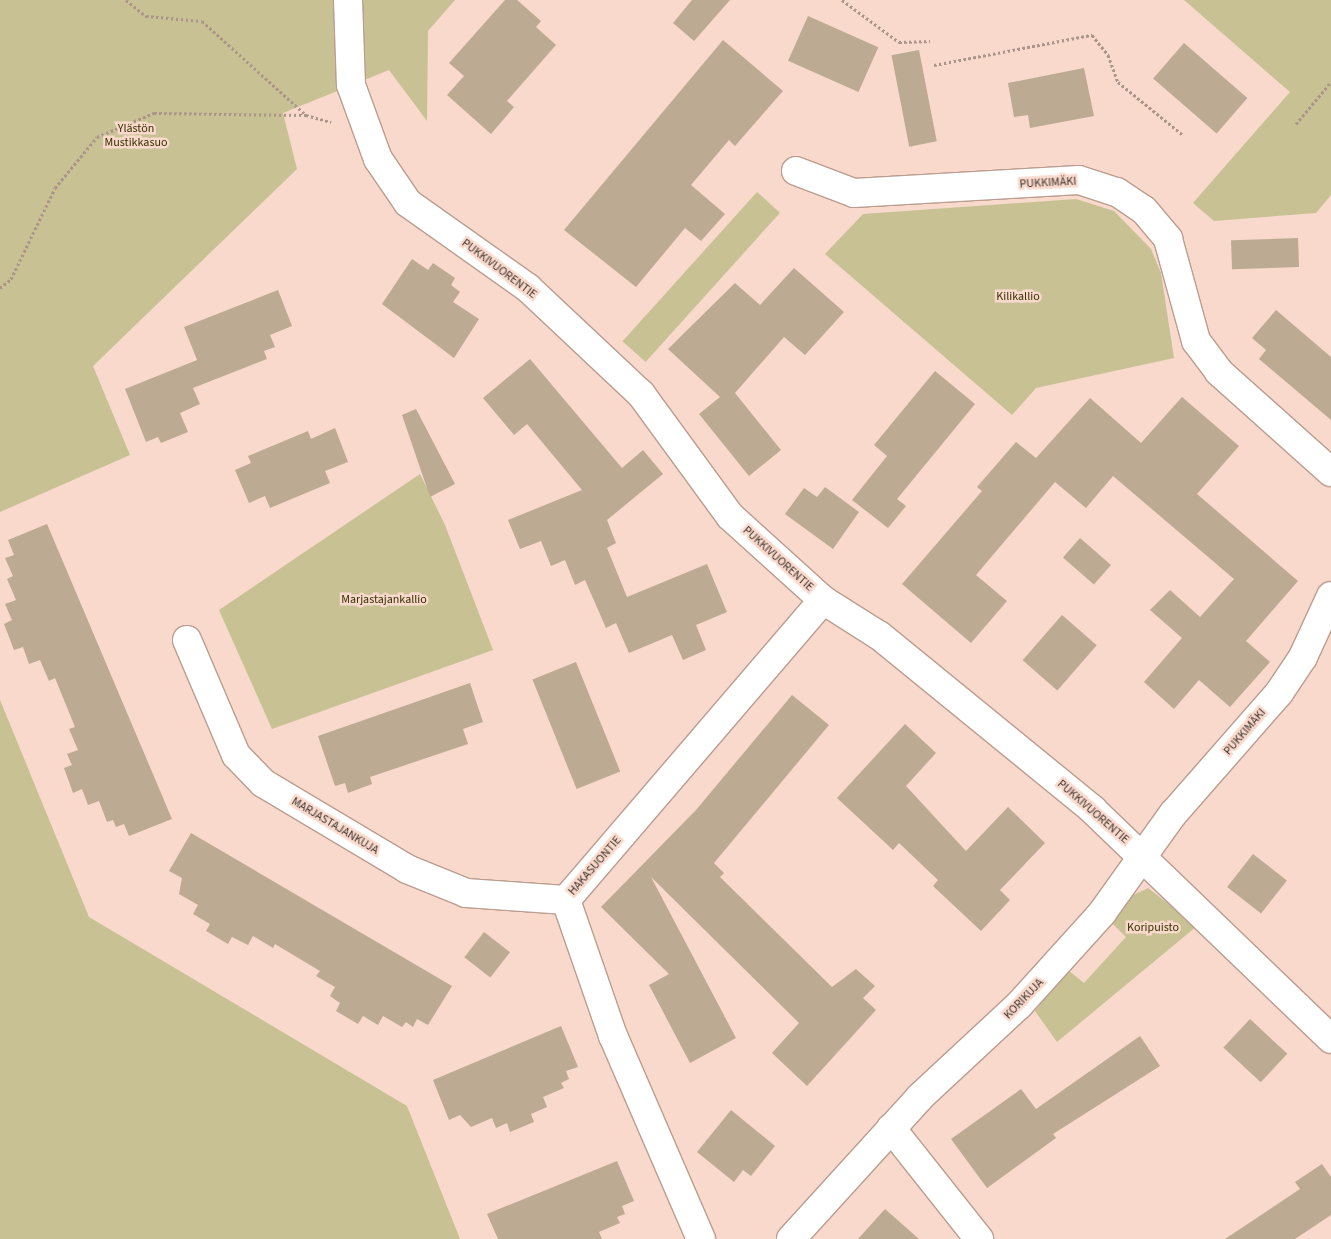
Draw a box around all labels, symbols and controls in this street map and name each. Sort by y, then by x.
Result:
park label: Ylästön Mustikkasuo [105,122,167,150]
street label: PUKKIMÄKI [1019,174,1077,192]
street label: PUKKIVUORENTIE [459,236,539,302]
park label: Kilikallio [996,290,1040,304]
street label: PUKKIVUORENTIE [740,523,816,595]
park label: Marjastajankallio [341,593,427,607]
street label: PUKKIMÄKI [1221,706,1269,758]
street label: PUKKIVUORENTIE [1054,777,1132,847]
street label: MARJASTAJANKUJA [289,794,381,858]
street label: HAKASUONTIE [565,834,625,898]
park label: Koripuisto [1127,921,1179,935]
street label: KORIKUJA [1001,976,1047,1022]

